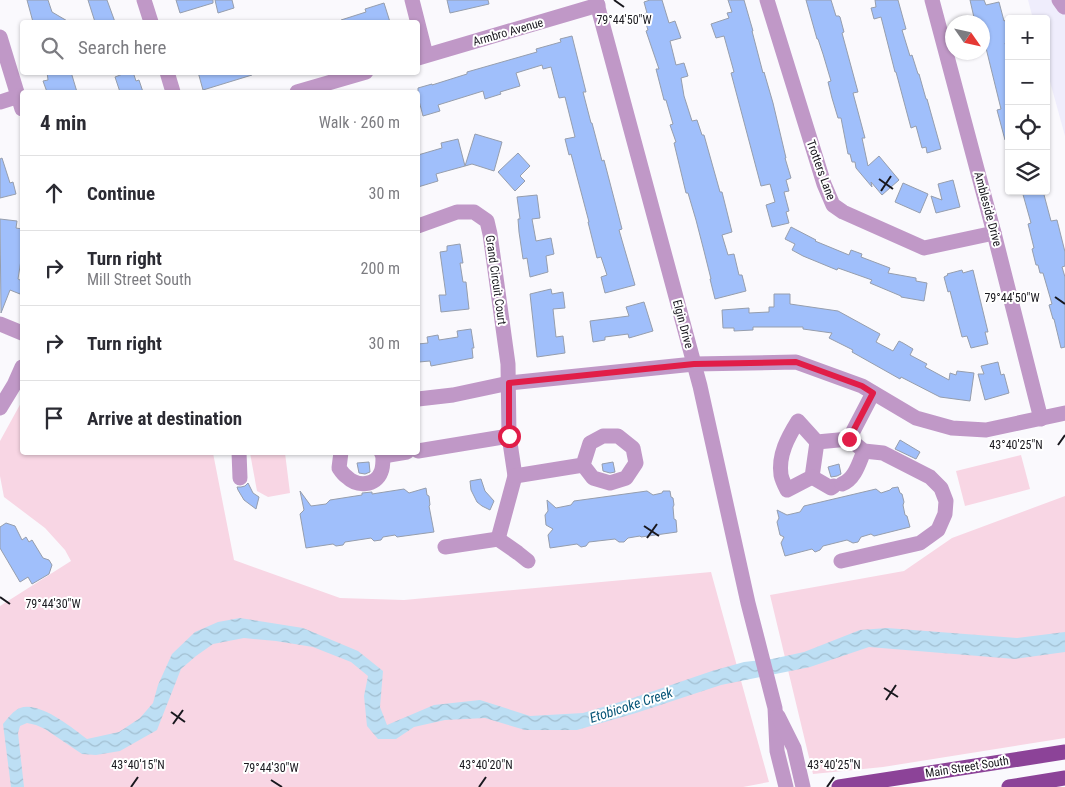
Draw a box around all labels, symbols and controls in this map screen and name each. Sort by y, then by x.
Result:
text: 79°44'50"W [596,13,652,27]
street label: Armbro Avenue [471,15,545,49]
north arrow [945,15,990,60]
map controls [1005,15,1050,195]
button: + [1005,15,1050,60]
search box [20,20,420,75]
icon: search [38,34,66,62]
text: Search here [78,36,166,59]
button: − [1005,60,1050,105]
button: locate [1005,105,1050,150]
text: 4 min [40,111,87,135]
text: Walk · 260 m [319,113,400,132]
street label: Trotters Lane [804,138,838,202]
button: layers [1005,150,1050,195]
street label: Ambleside Drive [971,170,1005,248]
icon: ahead [40,179,68,207]
text: Continue [87,182,155,205]
text: 30 m [368,184,400,203]
street label: Grand Circuit Court [483,234,509,326]
text: Turn right [87,247,162,270]
icon: right [40,254,68,282]
text: 200 m [361,259,400,278]
text: Mill Street South [87,270,191,289]
text: 79°44'50"W [984,291,1040,305]
street label: Elgin Drive [670,298,696,350]
icon: right [40,329,68,357]
text: Turn right [87,332,162,355]
text: 30 m [368,334,400,353]
icon: arrive [40,404,68,432]
text: Arrive at destination [87,407,242,430]
route start [498,425,521,448]
route end [838,428,861,451]
text: 43°40'25"N [989,438,1043,452]
text: 79°44'30"W [25,597,81,611]
water label: Etobicoke Creek [587,684,675,726]
street label: Main Street South [924,753,1010,781]
text: 43°40'15"N [111,758,165,772]
text: 43°40'20"N [459,758,513,772]
text: 43°40'25"N [807,758,861,772]
text: 79°44'30"W [243,761,299,775]

